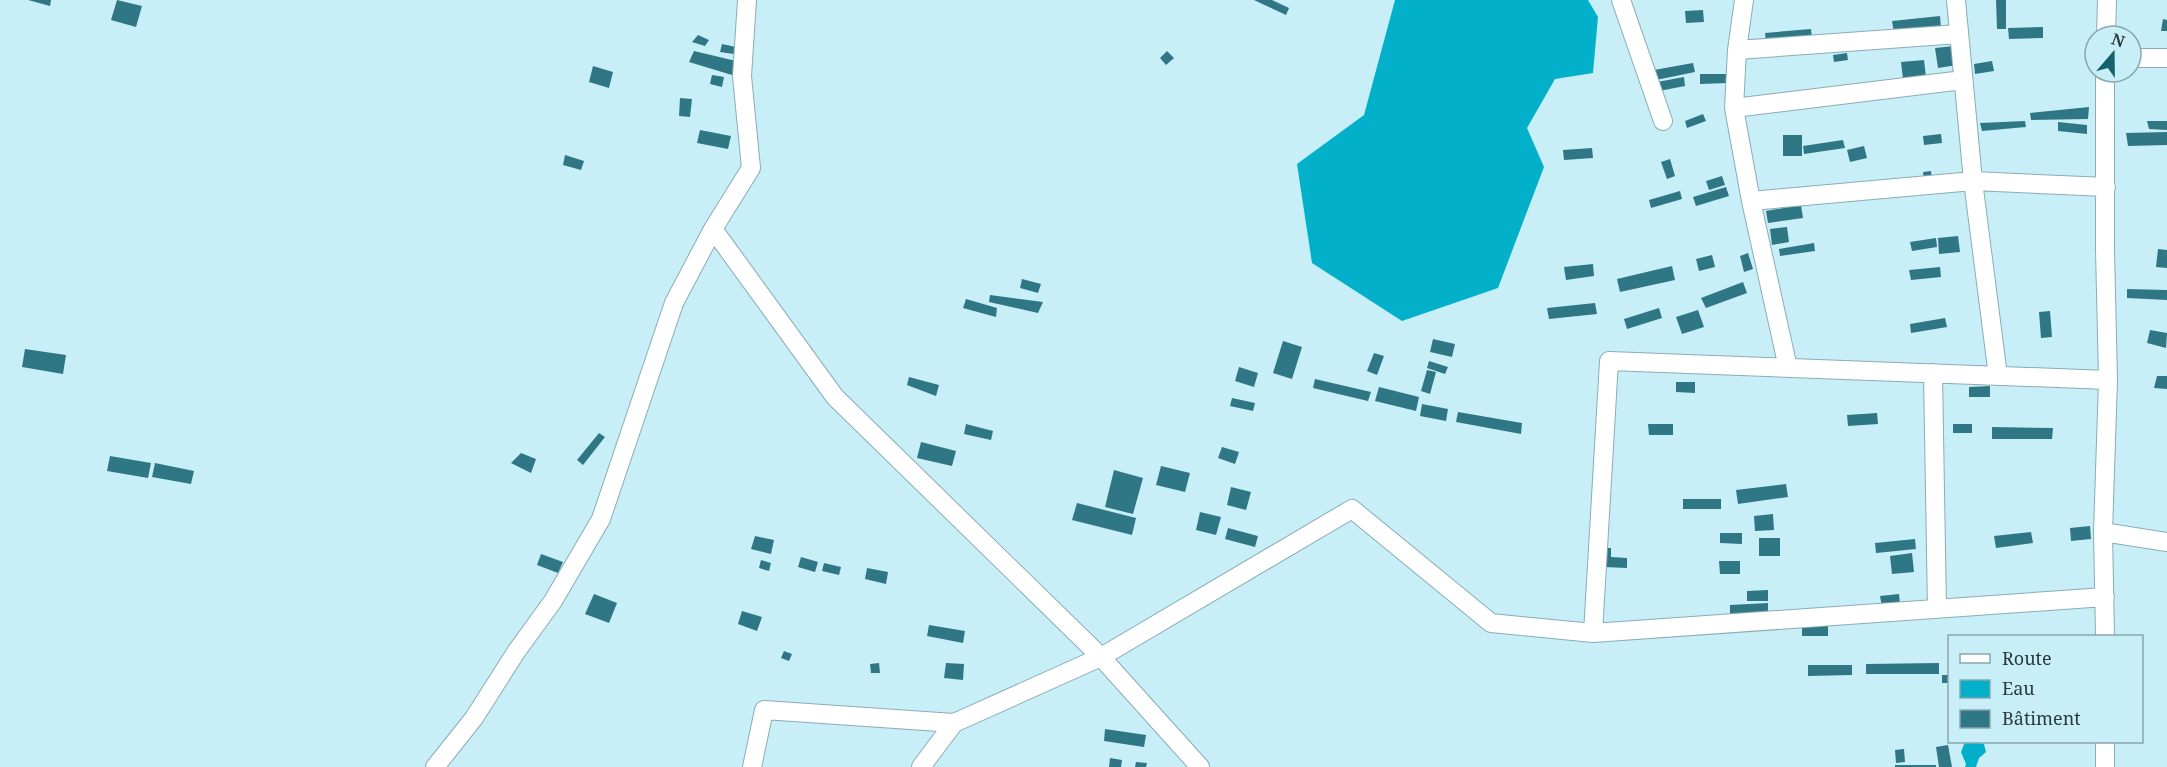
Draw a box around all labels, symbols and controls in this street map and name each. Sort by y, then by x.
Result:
north arrow [2083,24,2143,84]
text: N [2108,27,2128,53]
legend [1948,635,2143,743]
text: Route [2002,646,2052,670]
text: Eau [2002,676,2035,700]
text: Bâtiment [2002,706,2081,730]

